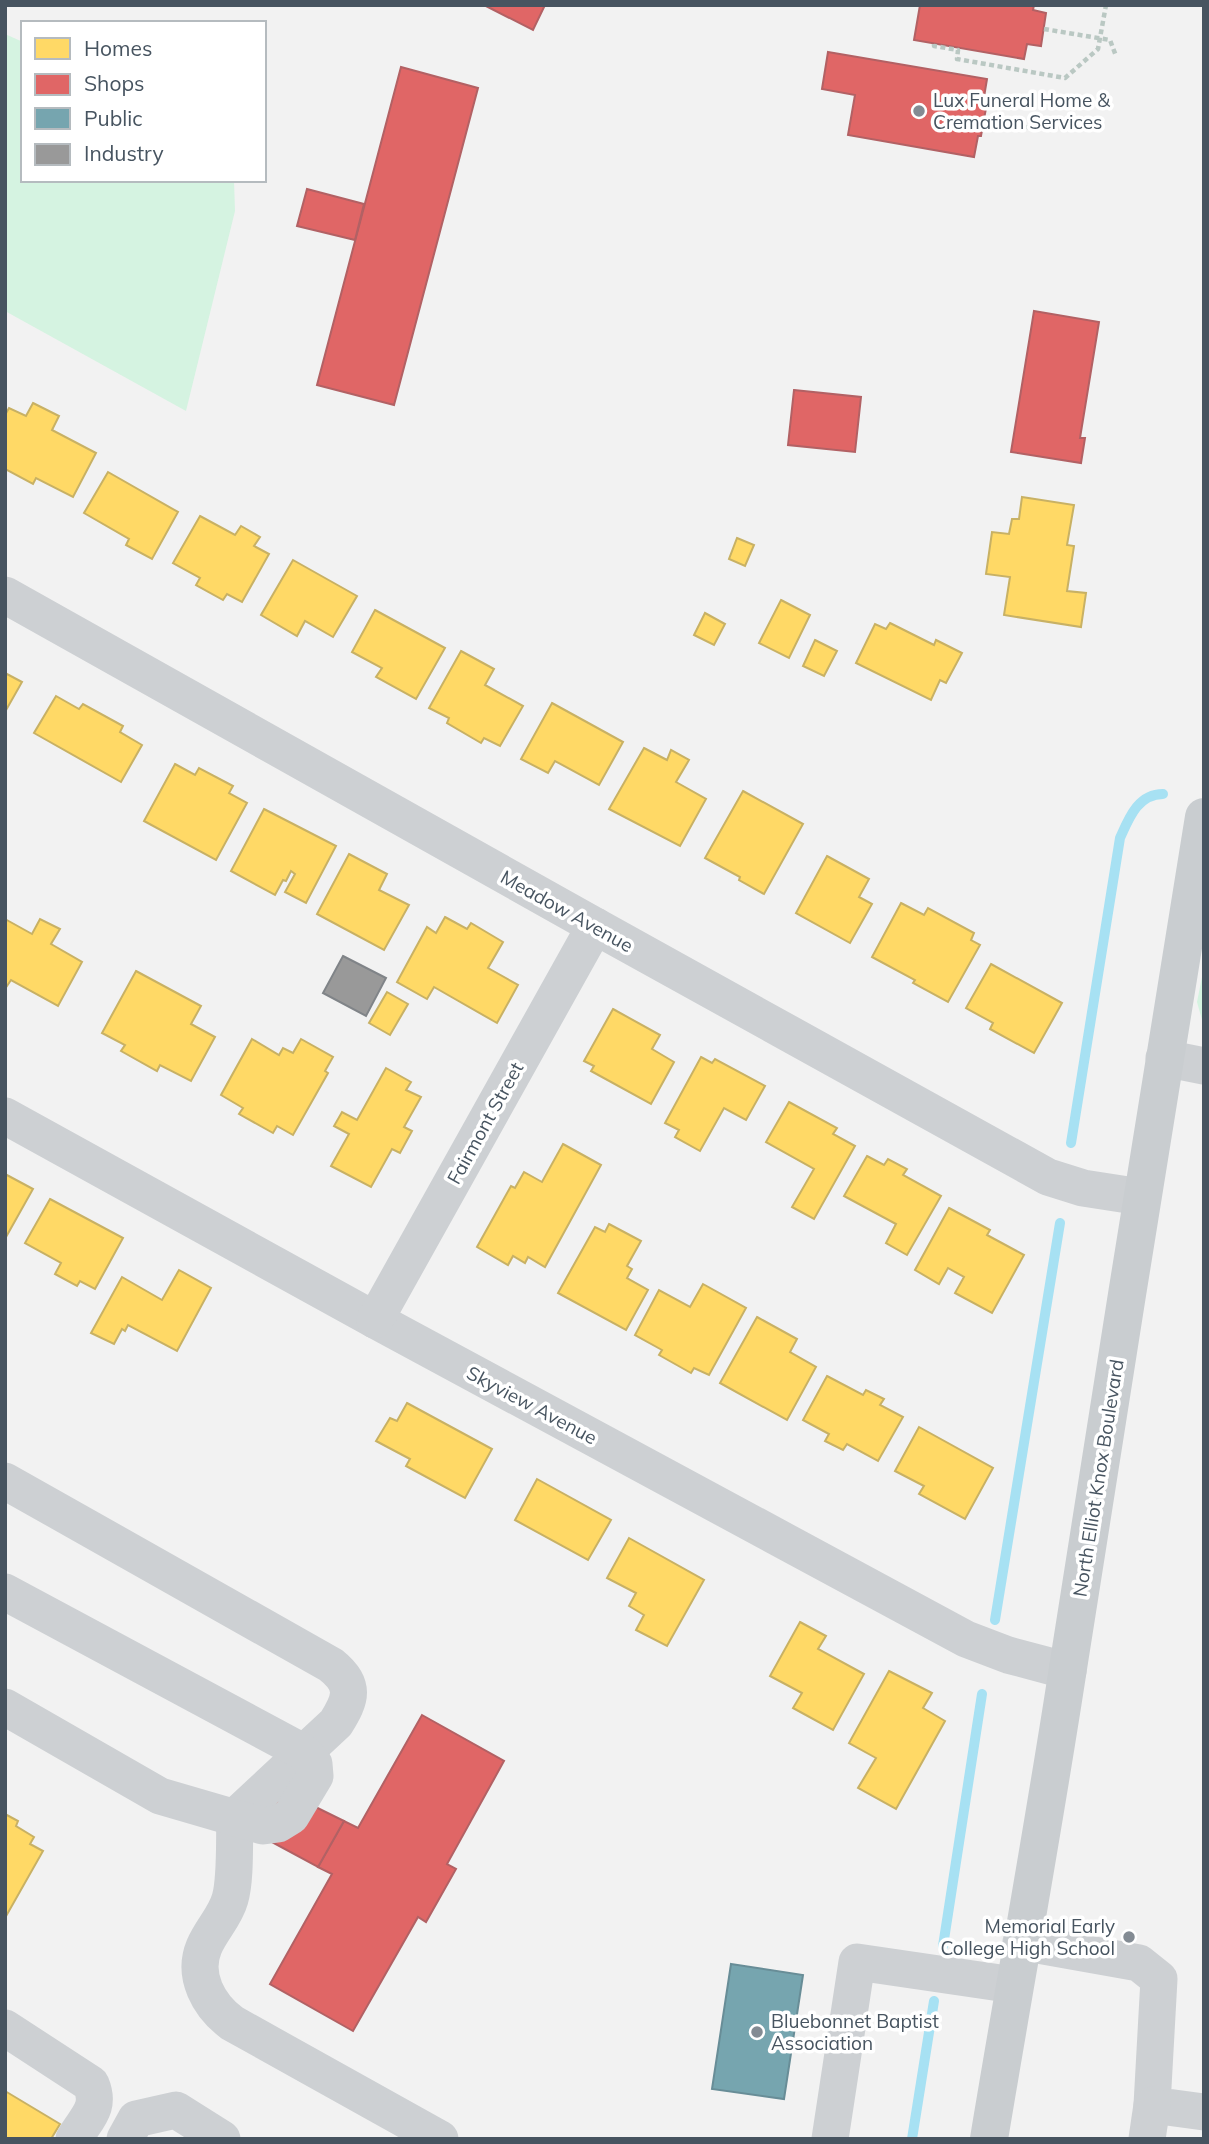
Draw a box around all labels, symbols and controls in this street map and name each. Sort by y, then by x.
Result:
legend [21,21,266,182]
text: Homes [84,35,152,61]
text: Shops [84,70,144,96]
place label: Lux Funeral Home & Cremation Services [933,88,1111,134]
marker: Lux Funeral Home & Cremation Services [911,103,927,119]
text: Public [84,105,143,131]
text: Industry [84,140,164,166]
street label: Meadow Avenue [497,865,637,957]
street label: Fairmont Street [442,1057,529,1188]
street label: North Elliot Knox Boulevard [1067,1358,1129,1598]
street label: Skyview Avenue [463,1361,601,1449]
place label: Memorial Early College High School [940,1914,1115,1960]
marker: Memorial Early College High School [1121,1929,1137,1945]
place label: Bluebonnet Baptist Association [771,2009,939,2055]
marker: Bluebonnet Baptist Association [749,2024,765,2040]

